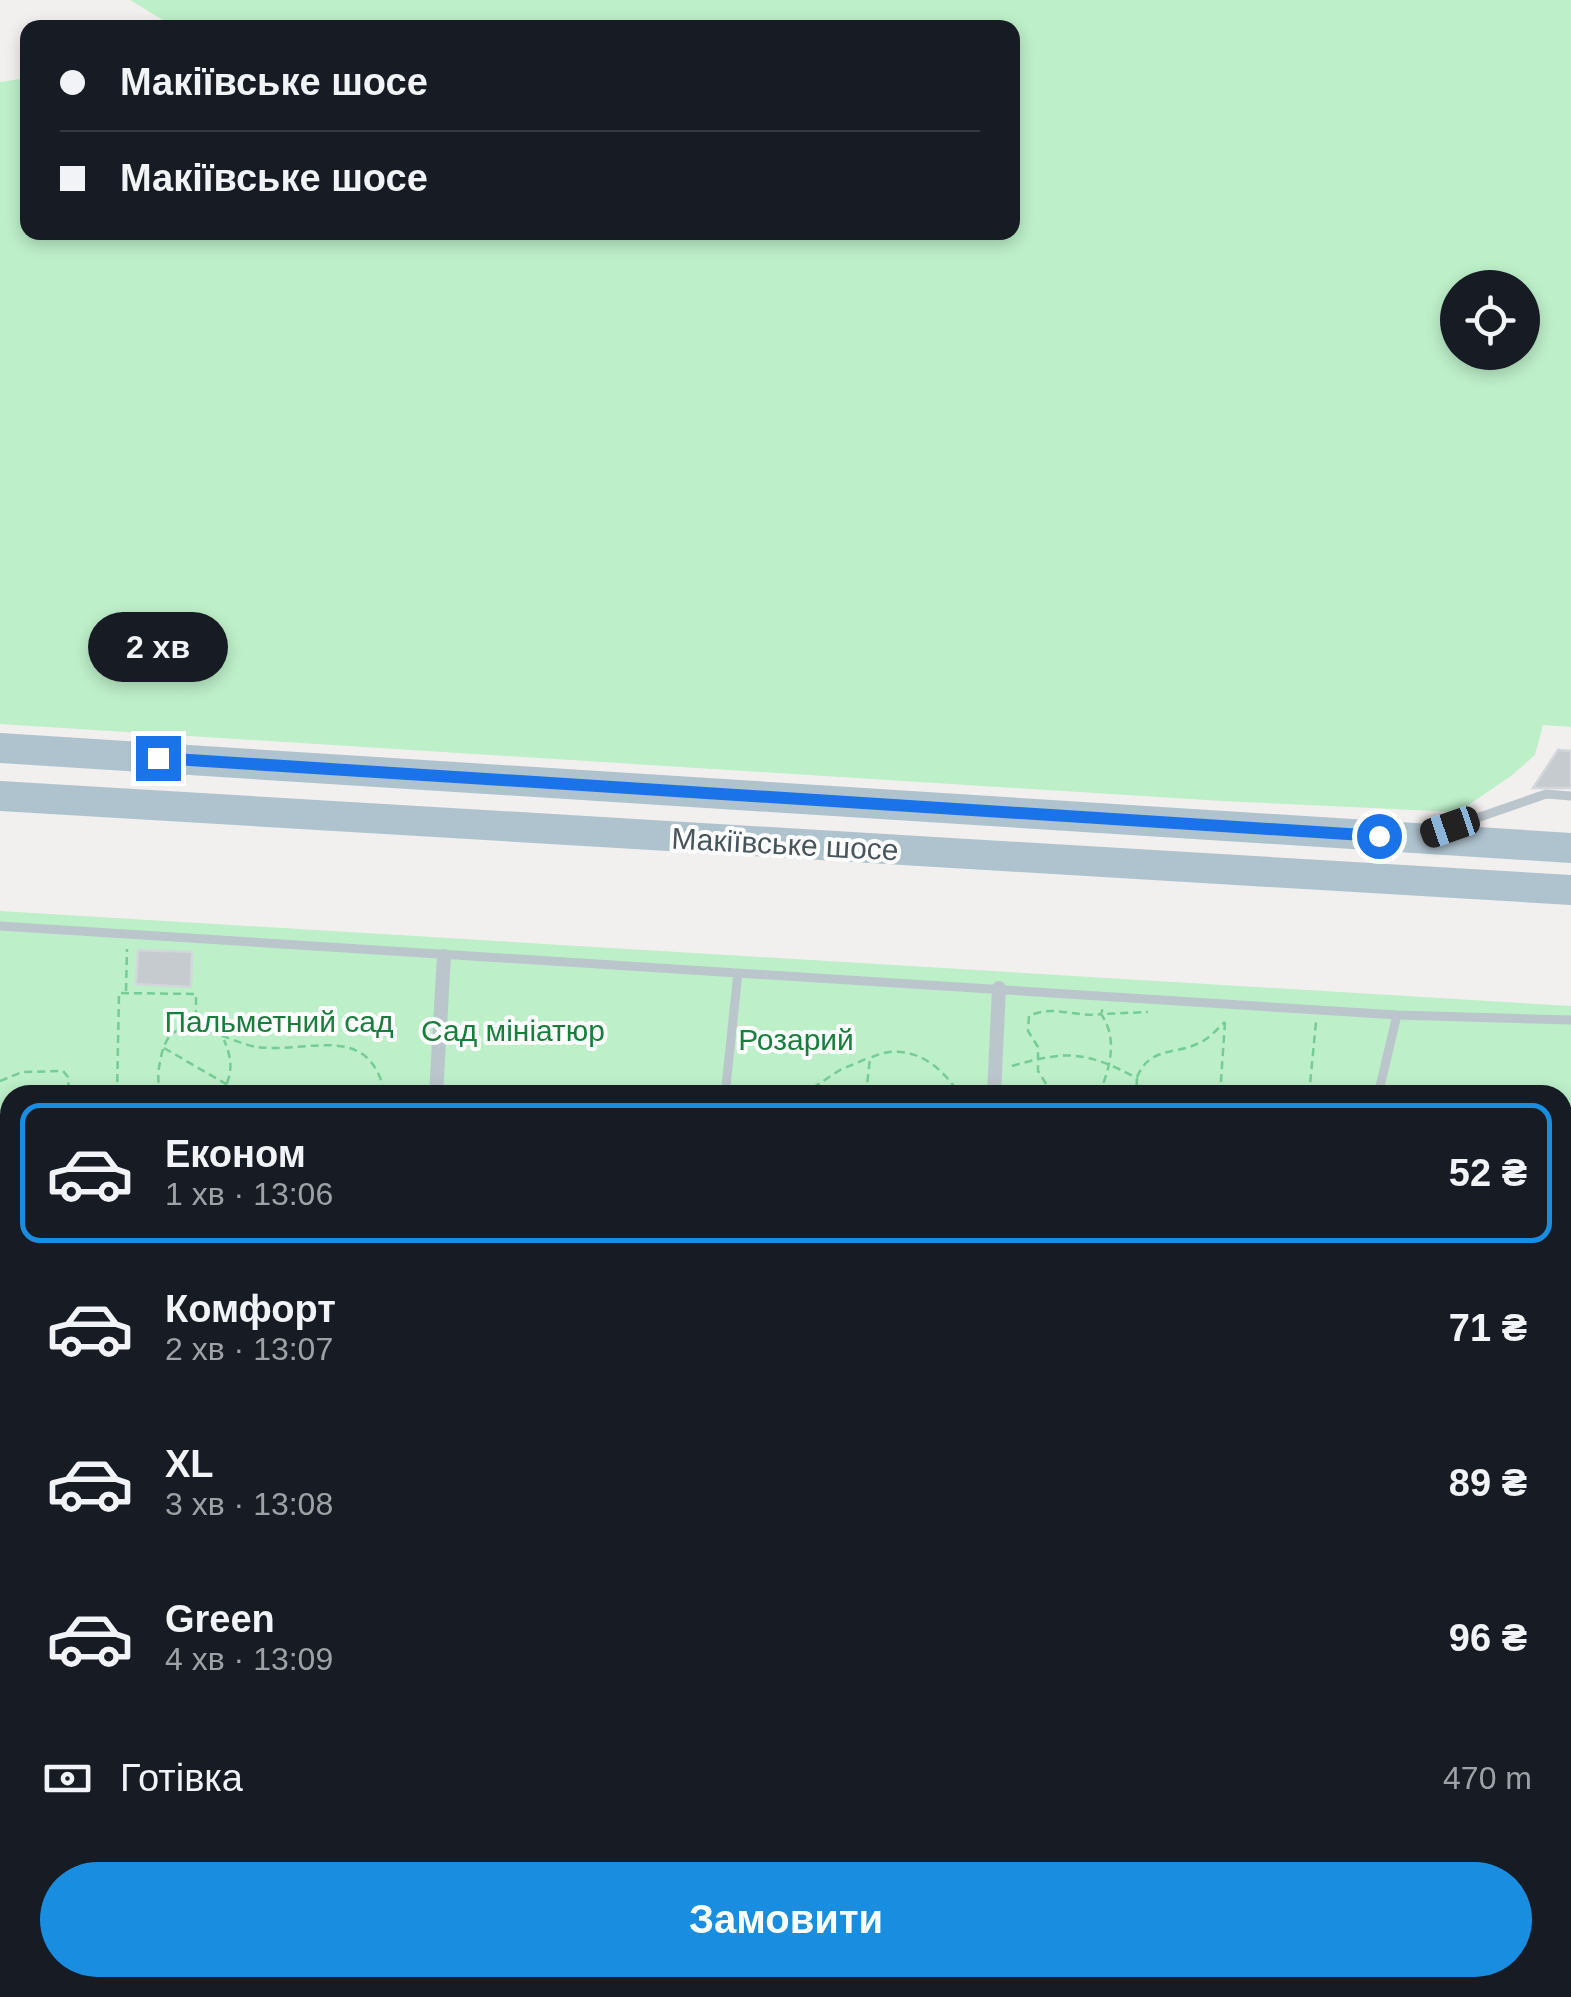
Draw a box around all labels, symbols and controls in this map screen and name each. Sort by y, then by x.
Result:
text: Макіївське шосе [120,61,428,103]
text: Макіївське шосе [120,157,428,199]
map controls [1440,270,1540,370]
button: locate [1440,270,1540,370]
callout: 2 хв [88,613,228,683]
text: 2 хв [126,629,190,665]
route end [136,736,181,781]
car [1417,803,1483,851]
route start [1357,814,1402,859]
street label: Макіївське шосе [671,822,899,866]
park label: Пальметний сад [164,1005,394,1038]
park label: Сад мініатюр [421,1014,605,1047]
park label: Розарий [738,1023,854,1056]
icon: car [45,1128,135,1218]
text: Економ [165,1133,306,1175]
text: 52 ₴ [1449,1152,1527,1194]
text: 1 хв · 13:06 [165,1176,333,1212]
icon: car [45,1283,135,1373]
text: Комфорт [165,1288,336,1330]
text: 71 ₴ [1449,1307,1527,1349]
text: 2 хв · 13:07 [165,1331,333,1367]
icon: car [45,1438,135,1528]
text: XL [165,1443,214,1485]
text: 89 ₴ [1449,1462,1527,1504]
text: 3 хв · 13:08 [165,1486,333,1522]
icon: car [45,1593,135,1683]
text: Green [165,1598,275,1640]
text: 96 ₴ [1449,1617,1527,1659]
text: 4 хв · 13:09 [165,1641,333,1677]
icon: cash [40,1751,95,1806]
text: Готівка [120,1757,243,1799]
text: 470 m [1443,1760,1532,1796]
button: Замовити [40,1862,1532,1977]

